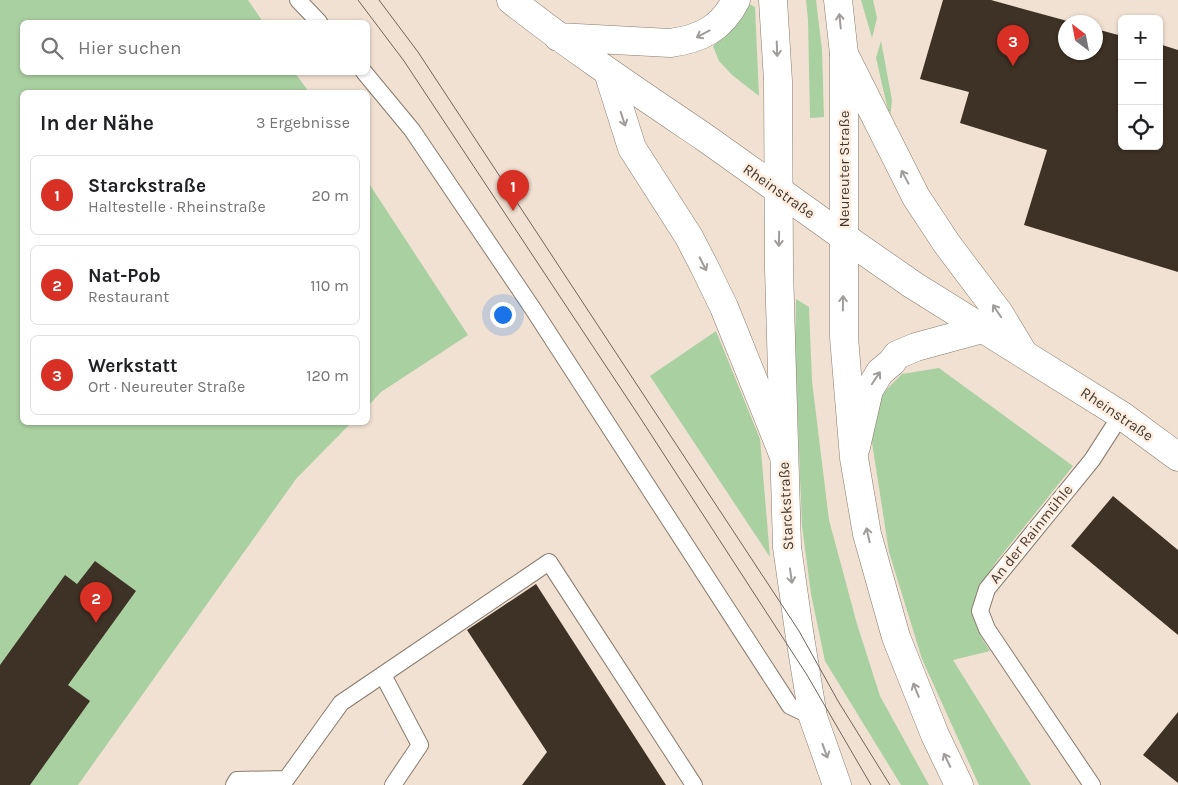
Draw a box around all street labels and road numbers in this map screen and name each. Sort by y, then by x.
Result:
street label: Neureuter Straße [835,111,853,227]
street label: Rheinstraße [740,160,818,222]
street label: Rheinstraße [1077,383,1157,445]
street label: Starckstraße [775,461,797,551]
street label: An der Rainmühle [986,481,1076,587]

